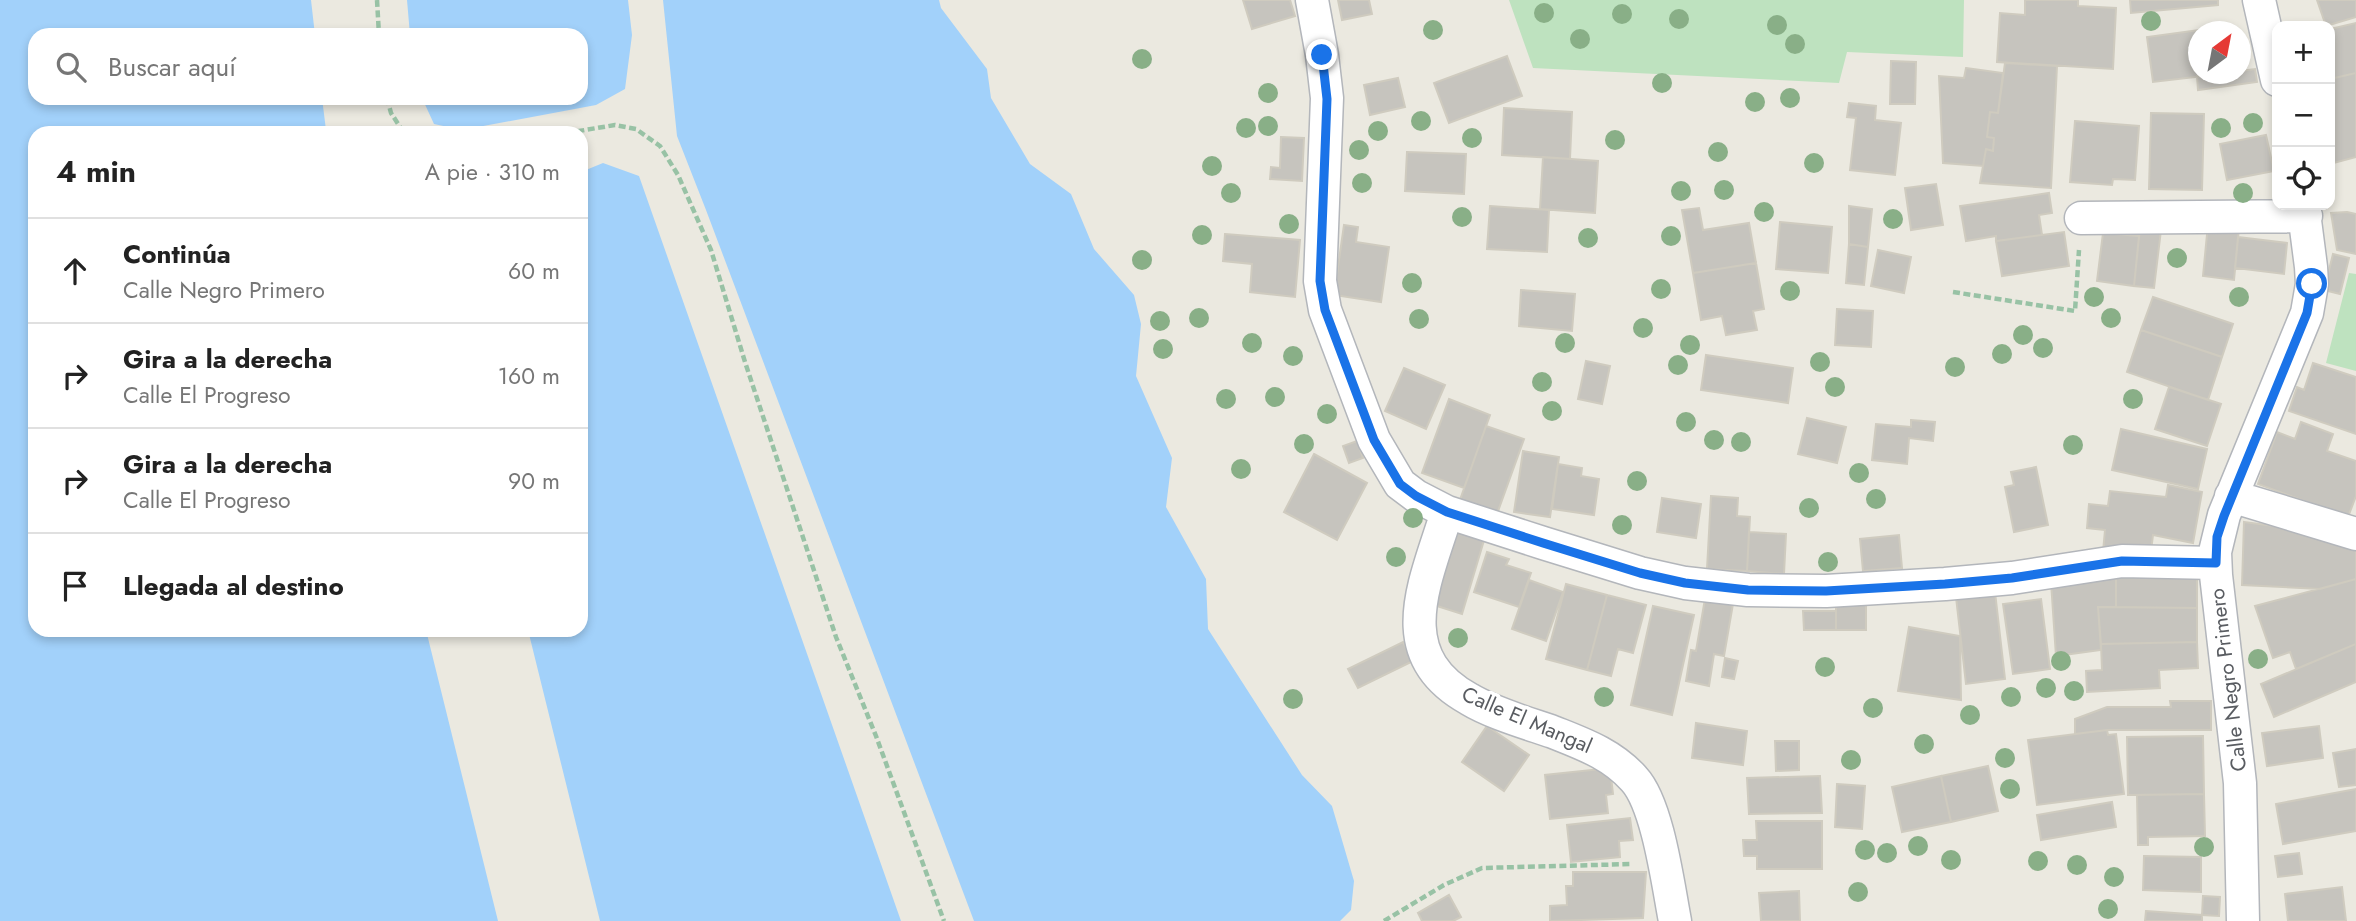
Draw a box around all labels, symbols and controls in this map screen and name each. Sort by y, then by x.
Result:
north arrow [2188,21,2251,84]
map controls [2272,21,2335,210]
button: + [2272,21,2335,84]
search box [28,28,588,105]
route end [1306,39,1337,70]
icon: search [52,48,90,86]
text: Buscar aquí [108,48,236,86]
button: − [2272,84,2335,147]
button: locate [2272,147,2335,210]
text: 4 min [56,150,136,193]
text: A pie · 310 m [425,155,560,189]
text: Continúa [123,235,231,273]
icon: ahead [56,252,94,290]
text: 60 m [508,254,560,288]
route start [2296,268,2327,299]
text: Calle Negro Primero [123,273,325,307]
text: Gira a la derecha [123,340,332,378]
icon: right [56,357,94,395]
text: 160 m [498,359,560,393]
text: Calle El Progreso [123,378,291,412]
text: Gira a la derecha [123,445,332,483]
icon: right [56,462,94,500]
text: 90 m [508,464,560,498]
text: Calle El Progreso [123,483,291,517]
icon: arrive [56,567,94,605]
text: Llegada al destino [123,567,344,605]
street label: Calle Negro Primero [2202,587,2254,773]
street label: Calle El Mangal [1457,679,1597,761]

